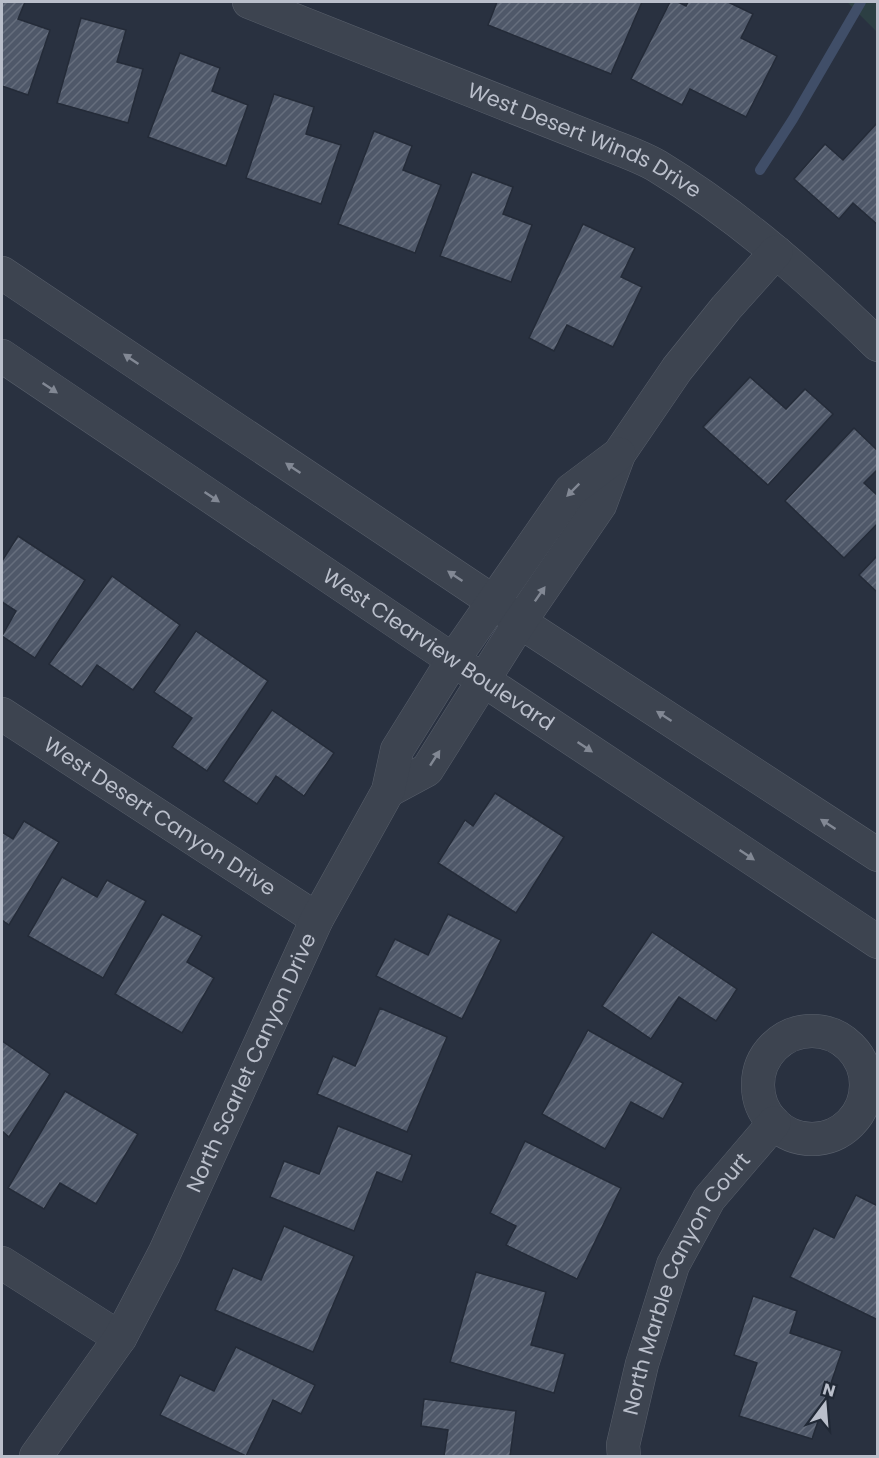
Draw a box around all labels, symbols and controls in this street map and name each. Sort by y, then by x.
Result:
street label: West Desert Winds Drive [463,75,707,205]
one-way arrow [123,354,139,365]
one-way arrow [42,382,58,393]
one-way arrow [285,463,301,474]
one-way arrow [566,483,580,498]
one-way arrow [203,491,219,503]
street label: West Clearview Boulevard [317,561,560,737]
one-way arrow [448,570,464,582]
one-way arrow [534,586,545,602]
one-way arrow [656,710,672,722]
street label: West Desert Canyon Drive [38,730,282,902]
one-way arrow [577,742,593,753]
one-way arrow [429,750,440,766]
one-way arrow [820,818,837,829]
one-way arrow [739,849,755,861]
street label: North Scarlet Canyon Drive [179,928,323,1197]
street label: North Marble Canyon Court [615,1146,757,1418]
north arrow [795,1374,855,1434]
text: N [820,1377,838,1403]

